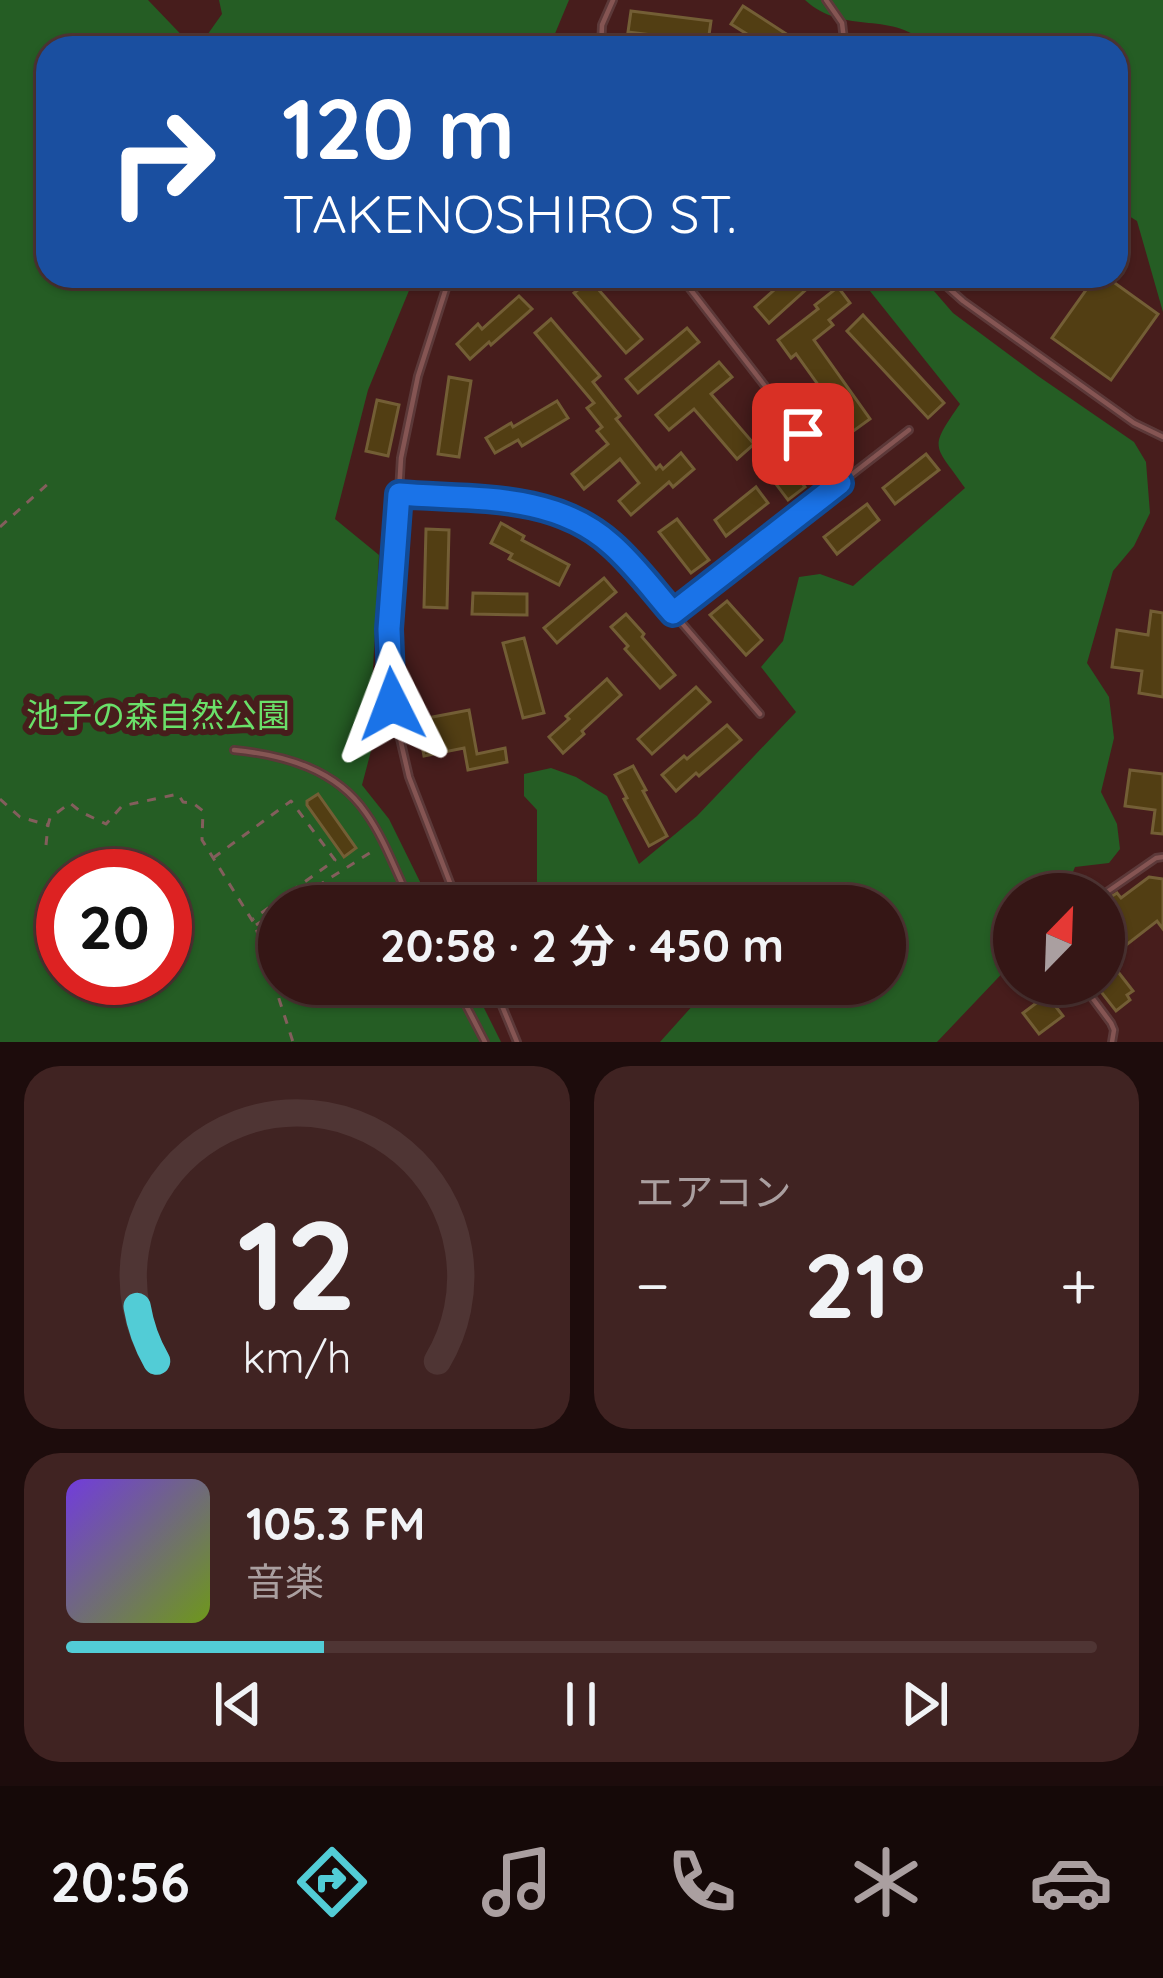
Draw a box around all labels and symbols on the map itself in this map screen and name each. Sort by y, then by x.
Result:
pin [752,383,854,485]
position arrow [329,641,455,767]
park label: 池子の森自然公園 [26,694,290,735]
speed limit sign: 20 [36,849,192,1005]
north arrow [993,873,1125,1005]

